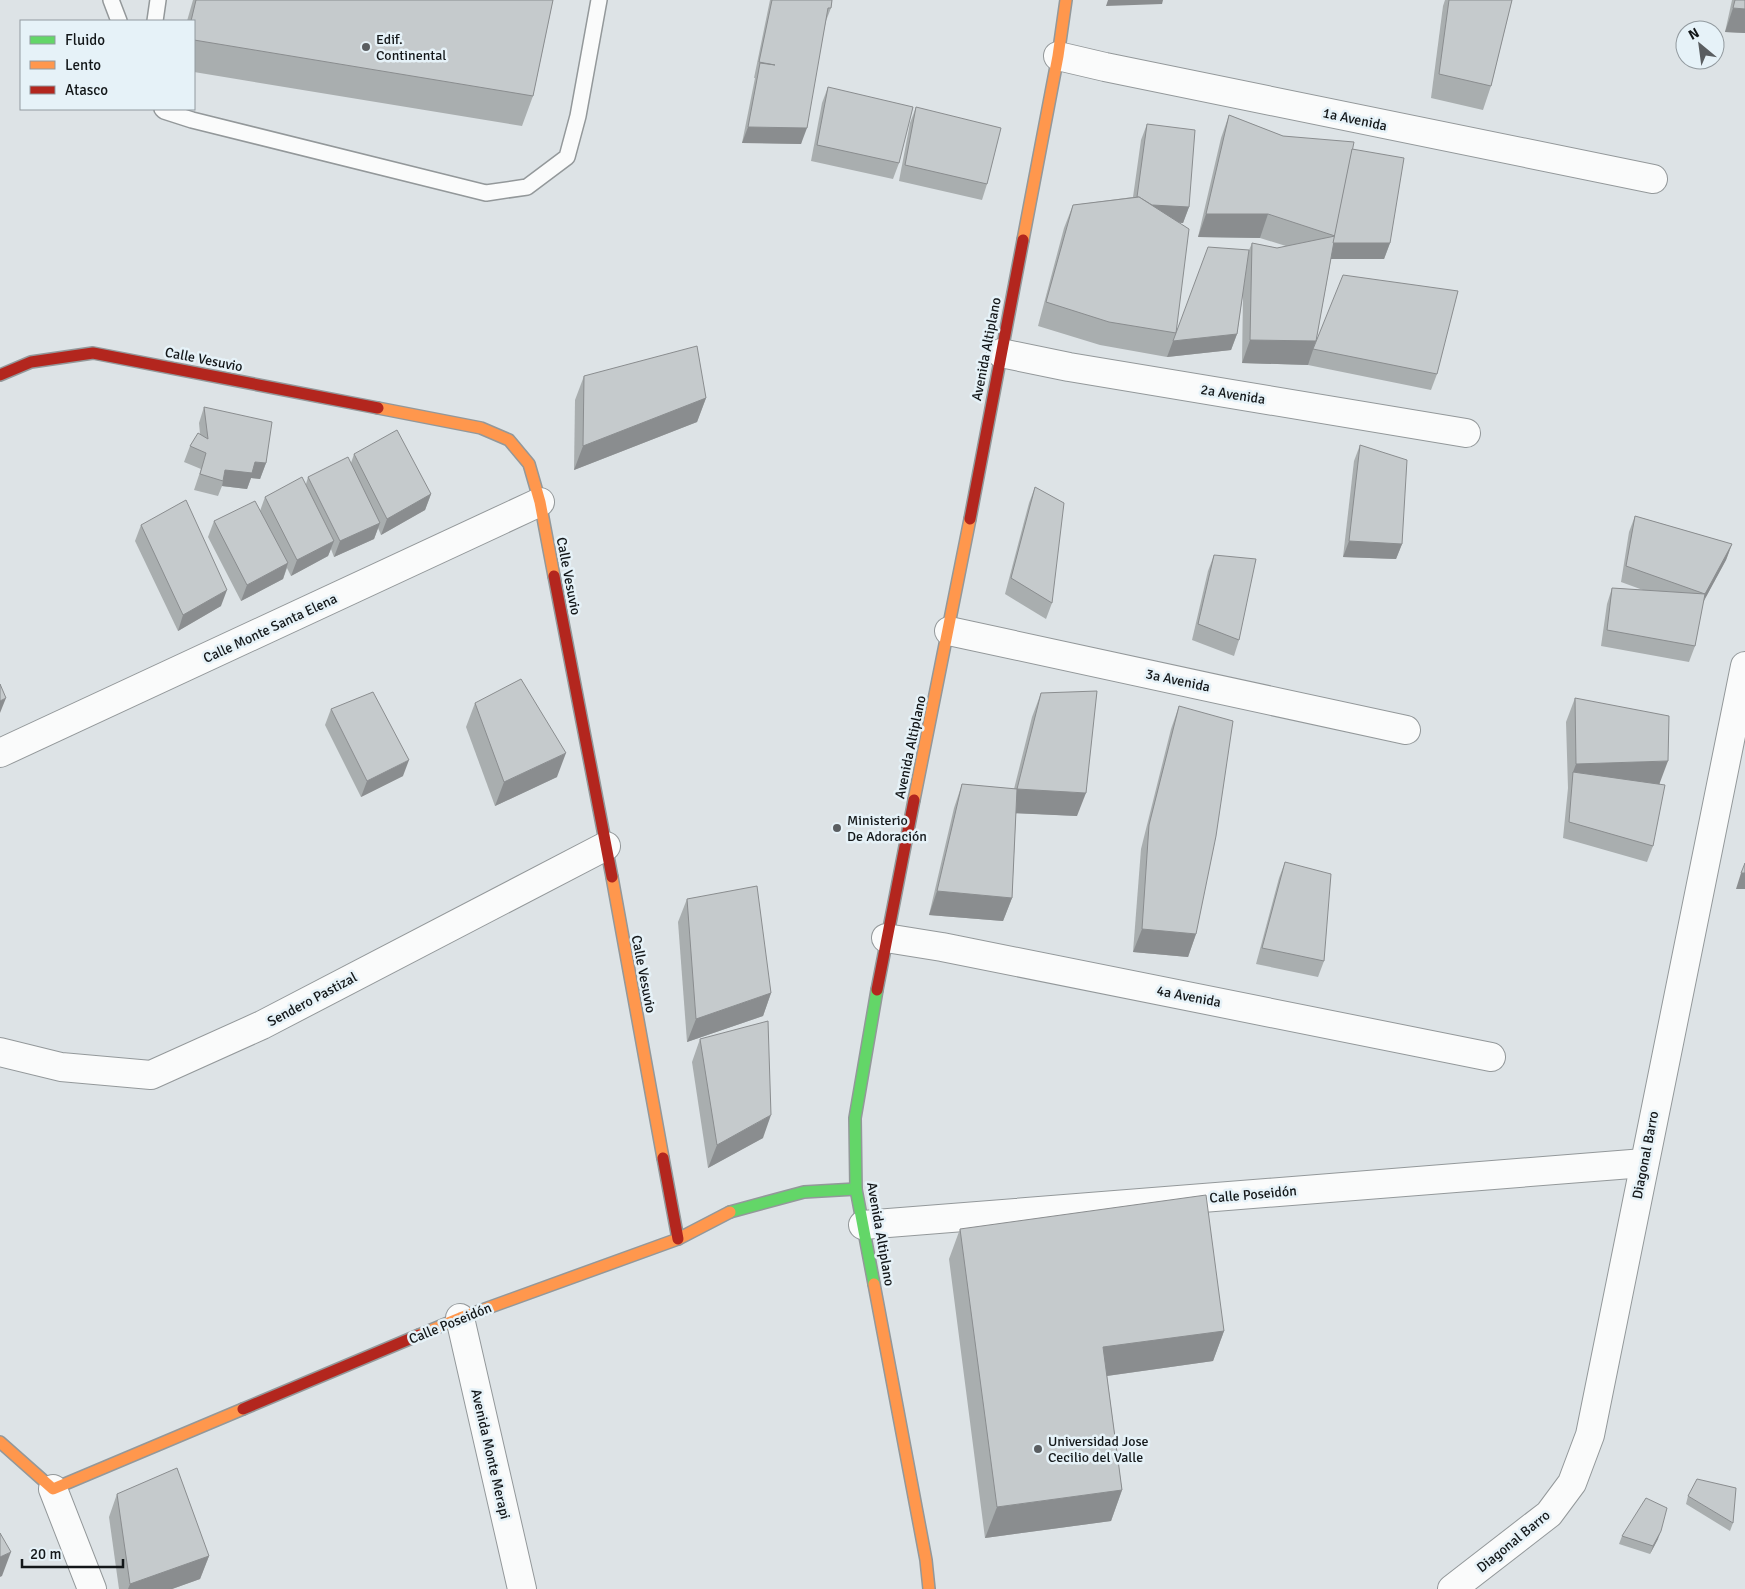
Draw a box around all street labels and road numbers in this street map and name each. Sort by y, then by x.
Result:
street label: 1a Avenida [1321,104,1389,135]
street label: Avenida Altiplano [968,296,1005,402]
street label: Calle Vesuvio [164,344,244,375]
street label: 2a Avenida [1199,381,1266,408]
street label: Calle Vesuvio [553,536,584,616]
street label: Calle Monte Santa Elena [201,590,340,667]
street label: 3a Avenida [1144,665,1212,696]
street label: Avenida Altiplano [891,694,930,800]
street label: Calle Vesuvio [628,934,659,1014]
street label: Sendero Pastizal [264,969,360,1030]
street label: 4a Avenida [1155,982,1223,1011]
street label: Diagonal Barro [1629,1110,1662,1201]
street label: Avenida Altiplano [863,1181,898,1287]
street label: Calle Poseidón [1209,1182,1297,1207]
street label: Calle Poseidón [406,1299,494,1348]
street label: Avenida Monte Merapi [467,1387,514,1521]
street label: Diagonal Barro [1473,1507,1553,1576]

